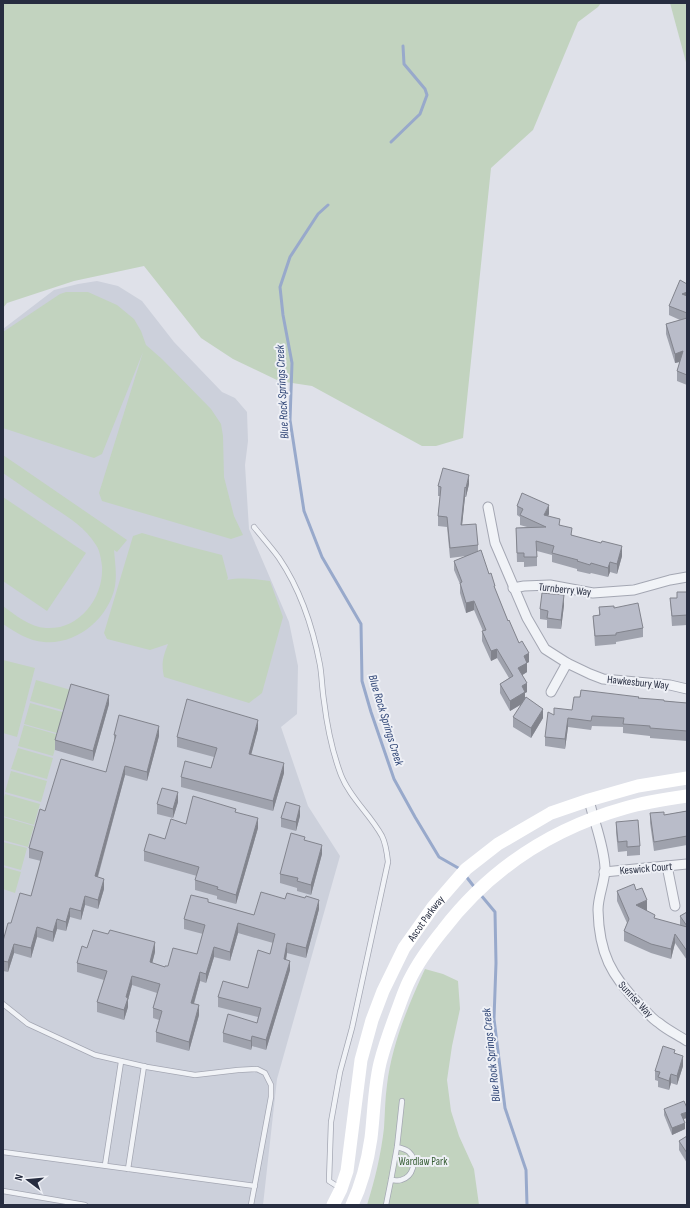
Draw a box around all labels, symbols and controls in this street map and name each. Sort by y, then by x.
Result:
water label: Blue Rock Springs Creek [273,344,292,439]
street label: Turnberry Way [538,580,593,599]
water label: Blue Rock Springs Creek [365,673,407,768]
street label: Hawkesbury Way [606,673,670,692]
street label: Keswick Court [619,860,674,877]
street label: Ascot Parkway [404,892,448,945]
street label: Sunrise Way [616,979,656,1021]
water label: Blue Rock Springs Creek [479,1007,504,1103]
park label: Wardlaw Park [399,1155,448,1168]
north arrow [8,1160,48,1200]
text: N [12,1173,26,1182]

